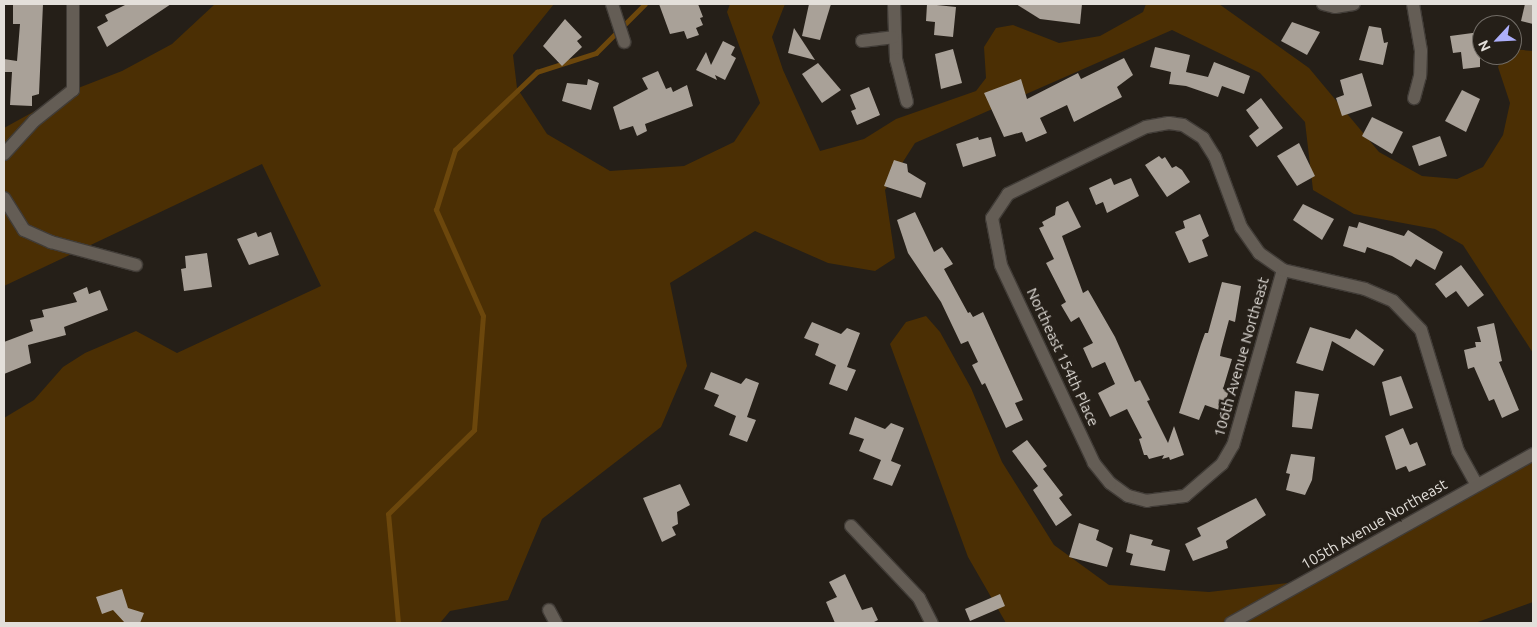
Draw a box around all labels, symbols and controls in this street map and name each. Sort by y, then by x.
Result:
north arrow [1472,15,1522,65]
text: N [1475,38,1494,54]
street label: 106th Avenue Northeast [1210,275,1272,439]
street label: Northeast 154th Place [1023,285,1103,429]
street label: 105th Avenue Northeast [1298,475,1450,573]

